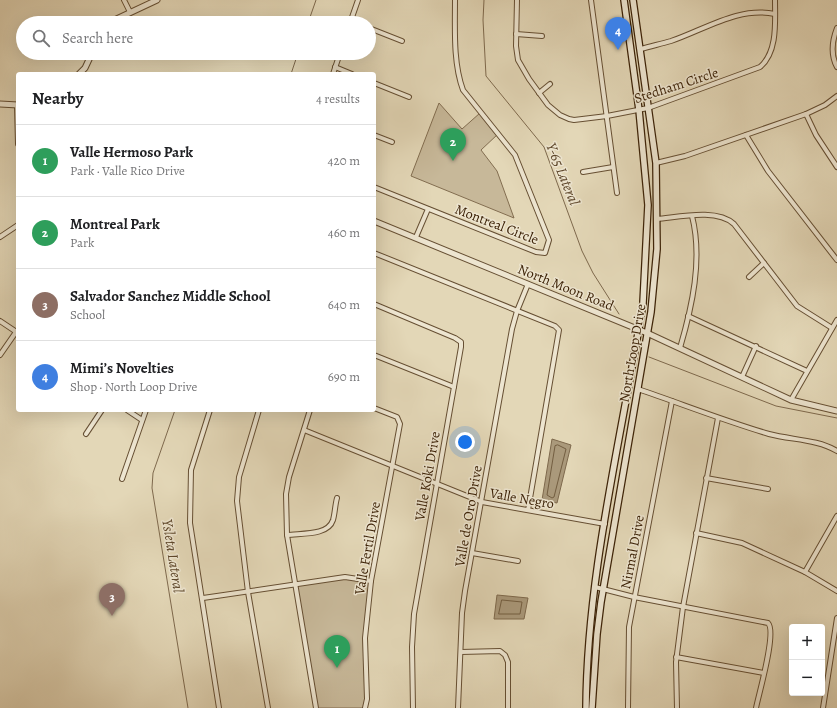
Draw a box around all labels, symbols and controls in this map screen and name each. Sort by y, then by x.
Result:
search box [16,16,376,60]
pin: 4 [605,17,631,50]
icon: search [30,27,52,49]
text: Search here [62,28,133,48]
street label: Stedham Circle [632,63,721,108]
text: Nearby [32,87,83,110]
text: 4 results [316,90,360,107]
pin: 2 [440,128,466,161]
water label: Y-65 Lateral [541,140,585,209]
text: Valle Hermoso Park [70,142,193,162]
text: 1 [43,152,47,169]
text: 420 m [328,152,360,169]
text: Park · Valle Rico Drive [70,162,185,179]
street label: Montreal Circle [452,200,541,249]
text: Montreal Park [70,214,160,234]
text: 2 [42,224,48,241]
text: 460 m [328,224,360,241]
text: Park [70,234,94,251]
street label: North Moon Road [515,260,617,316]
text: Salvador Sanchez Middle School [70,286,270,306]
text: 3 [42,296,48,313]
text: 640 m [328,296,360,313]
street label: North Loop Drive [614,302,650,404]
text: School [70,306,105,323]
text: Mimi’s Novelties [70,358,174,378]
text: 4 [42,368,48,385]
text: 690 m [328,368,360,385]
text: Shop · North Loop Drive [70,378,197,395]
street label: Valle Koki Drive [410,430,445,523]
your location [455,432,475,452]
street label: Valle de Oro Drive [450,464,487,569]
street label: Valle Negro [487,483,556,513]
street label: Valle Fertil Drive [350,500,385,597]
street label: Nirmal Drive [616,513,649,591]
water label: Ysleta Lateral [157,518,189,594]
pin: 3 [99,583,125,616]
map controls [789,624,825,696]
button: + [789,624,825,660]
pin: 1 [324,635,350,668]
button: − [789,660,825,696]

